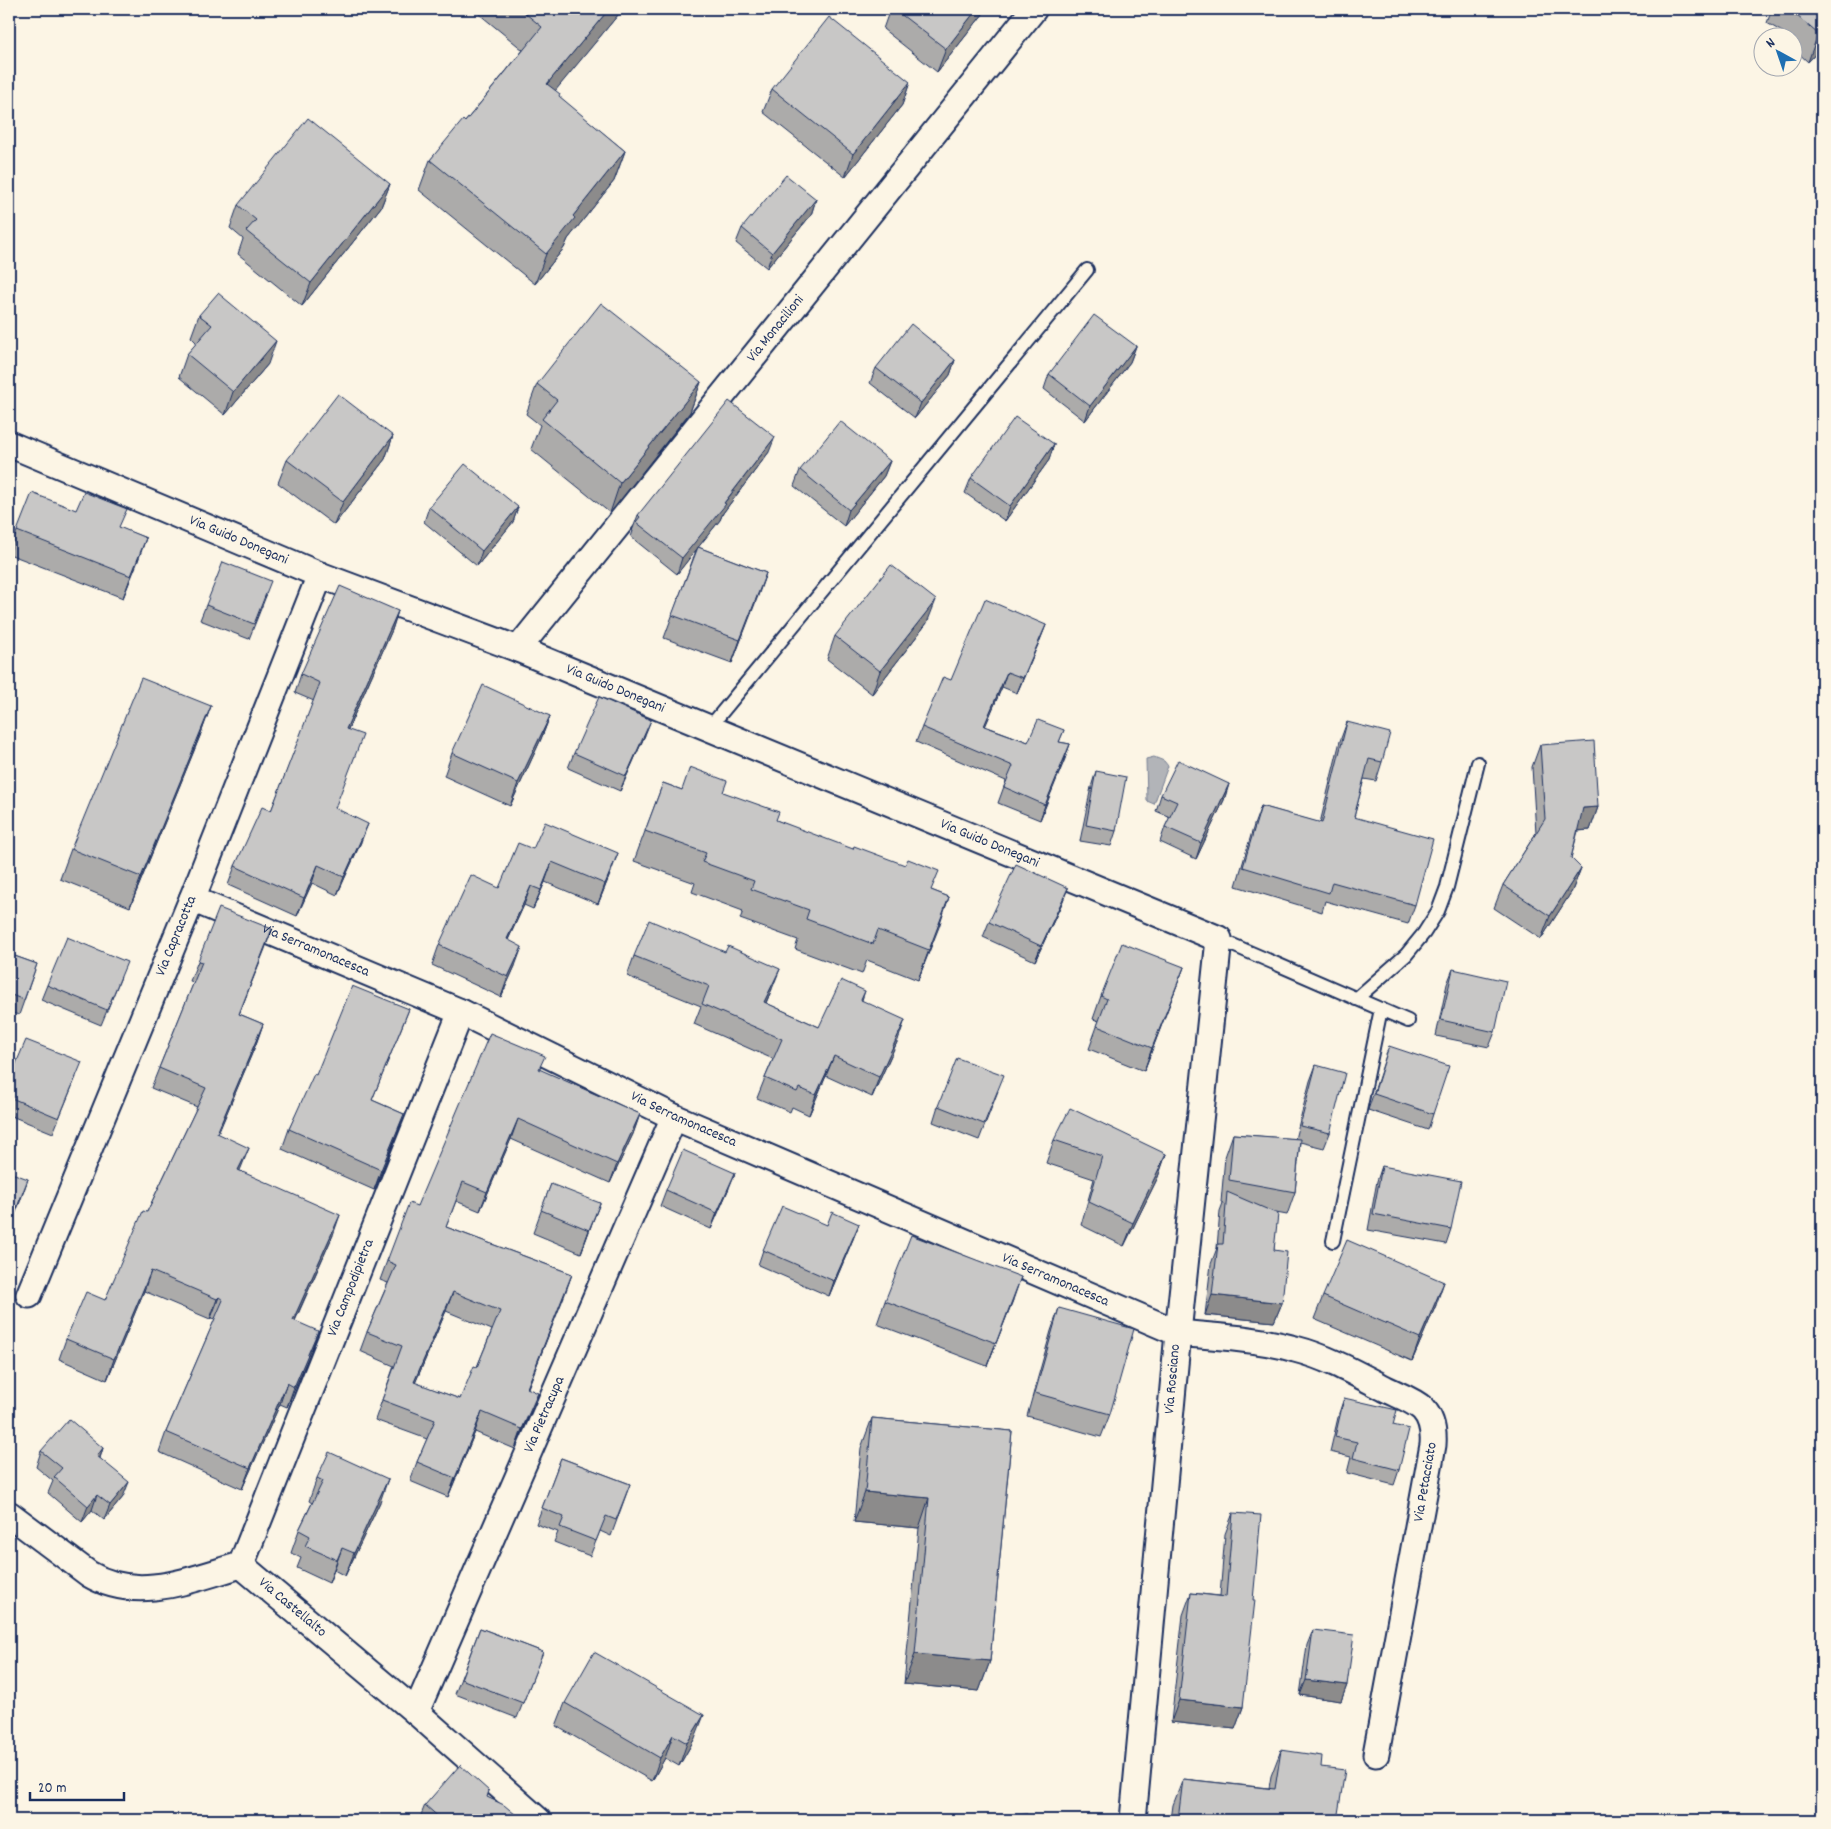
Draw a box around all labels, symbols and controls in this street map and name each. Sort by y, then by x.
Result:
north arrow [1754,28,1804,78]
text: N [1762,34,1780,53]
street label: Via Monacilioni [742,290,810,368]
street label: Via Guido Donegani [185,510,292,571]
street label: Via Guido Donegani [562,659,668,720]
street label: Via Guido Donegani [936,814,1043,874]
street label: Via Capracotta [150,892,203,980]
street label: Via Serramonacesca [258,919,374,984]
street label: Via Serramonacesca [626,1086,741,1154]
street label: Via Campodipietra [322,1235,381,1340]
street label: Via Serramonacesca [998,1248,1113,1314]
street label: Via Rosciano [1159,1343,1187,1415]
street label: Via Pietracupa [519,1372,572,1456]
street label: Via Petacciato [1408,1440,1444,1524]
street label: Via Castellalto [253,1573,331,1643]
scale bar [30,1769,124,1801]
text: 20 m [38,1778,66,1800]

